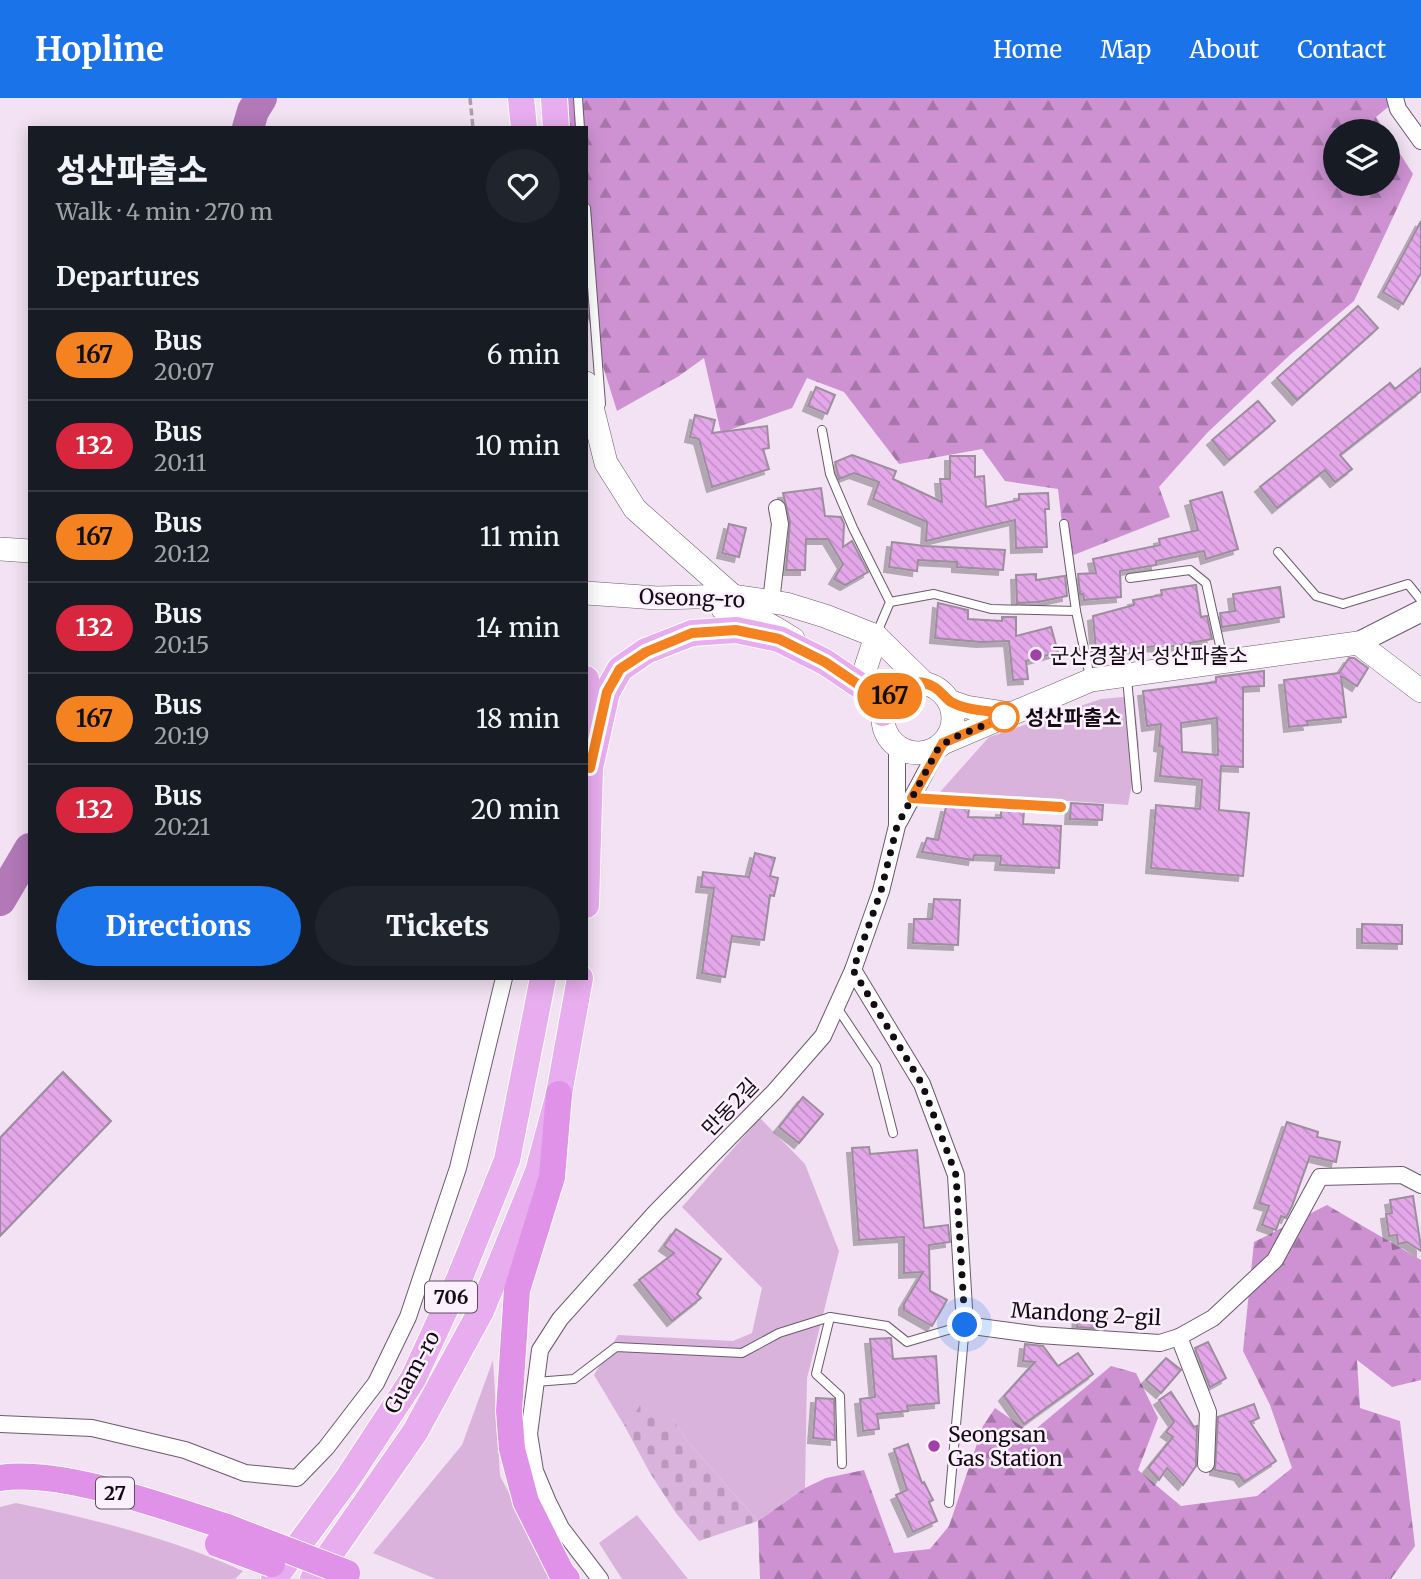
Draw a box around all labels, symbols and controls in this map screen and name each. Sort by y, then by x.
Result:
text: Hopline [35,29,164,70]
text: Home [993,34,1062,65]
text: Map [1100,34,1151,65]
text: About [1189,34,1259,65]
text: Contact [1297,34,1386,65]
map controls [1323,119,1400,196]
button: layers [1323,119,1400,196]
button: heart [486,149,560,223]
text: 성산파출소 [56,150,208,191]
text: Walk · 4 min · 270 m [56,197,273,226]
text: Departures [56,260,200,293]
text: Bus [154,324,202,357]
text: 6 min [487,338,560,371]
text: 167 [76,339,113,370]
text: 20:07 [154,357,214,386]
text: Bus [154,415,202,448]
text: 10 min [475,429,560,462]
text: 132 [76,430,113,461]
text: 20:11 [154,448,206,477]
text: Bus [154,506,202,539]
text: 11 min [480,520,560,553]
text: 167 [76,521,113,552]
text: 20:12 [154,539,210,568]
street label: Oseong-ro [639,583,745,613]
text: Bus [154,597,202,630]
text: 14 min [476,611,560,644]
text: 132 [76,612,113,643]
text: 20:15 [154,630,209,659]
place label: 군산경찰서 성산파출소 [1050,642,1248,669]
marker: 군산경찰서 성산파출소 [1028,647,1044,663]
line badge: 167 [850,673,930,719]
text: 167 [871,680,909,711]
text: Bus [154,688,202,721]
text: 18 min [476,702,560,735]
marker: 성산파출소 [989,702,1019,732]
text: 167 [76,703,113,734]
place label: 성산파출소 [1025,704,1122,731]
text: 20:19 [154,721,210,750]
text: Bus [154,779,202,812]
text: 20 min [471,793,560,826]
text: 132 [76,794,113,825]
text: 20:21 [154,812,210,841]
button: Directions [56,886,301,966]
button: Tickets [315,886,560,966]
street label: 만동2길 [696,1072,764,1142]
road number: 706 [425,1282,477,1312]
street label: Mandong 2-gil [1010,1297,1162,1331]
your location [947,1307,982,1342]
street label: Guam-ro [378,1326,446,1418]
place label: Seongsan Gas Station [948,1421,1063,1472]
marker: Seongsan Gas Station [926,1438,942,1454]
road number: 27 [96,1478,134,1508]

